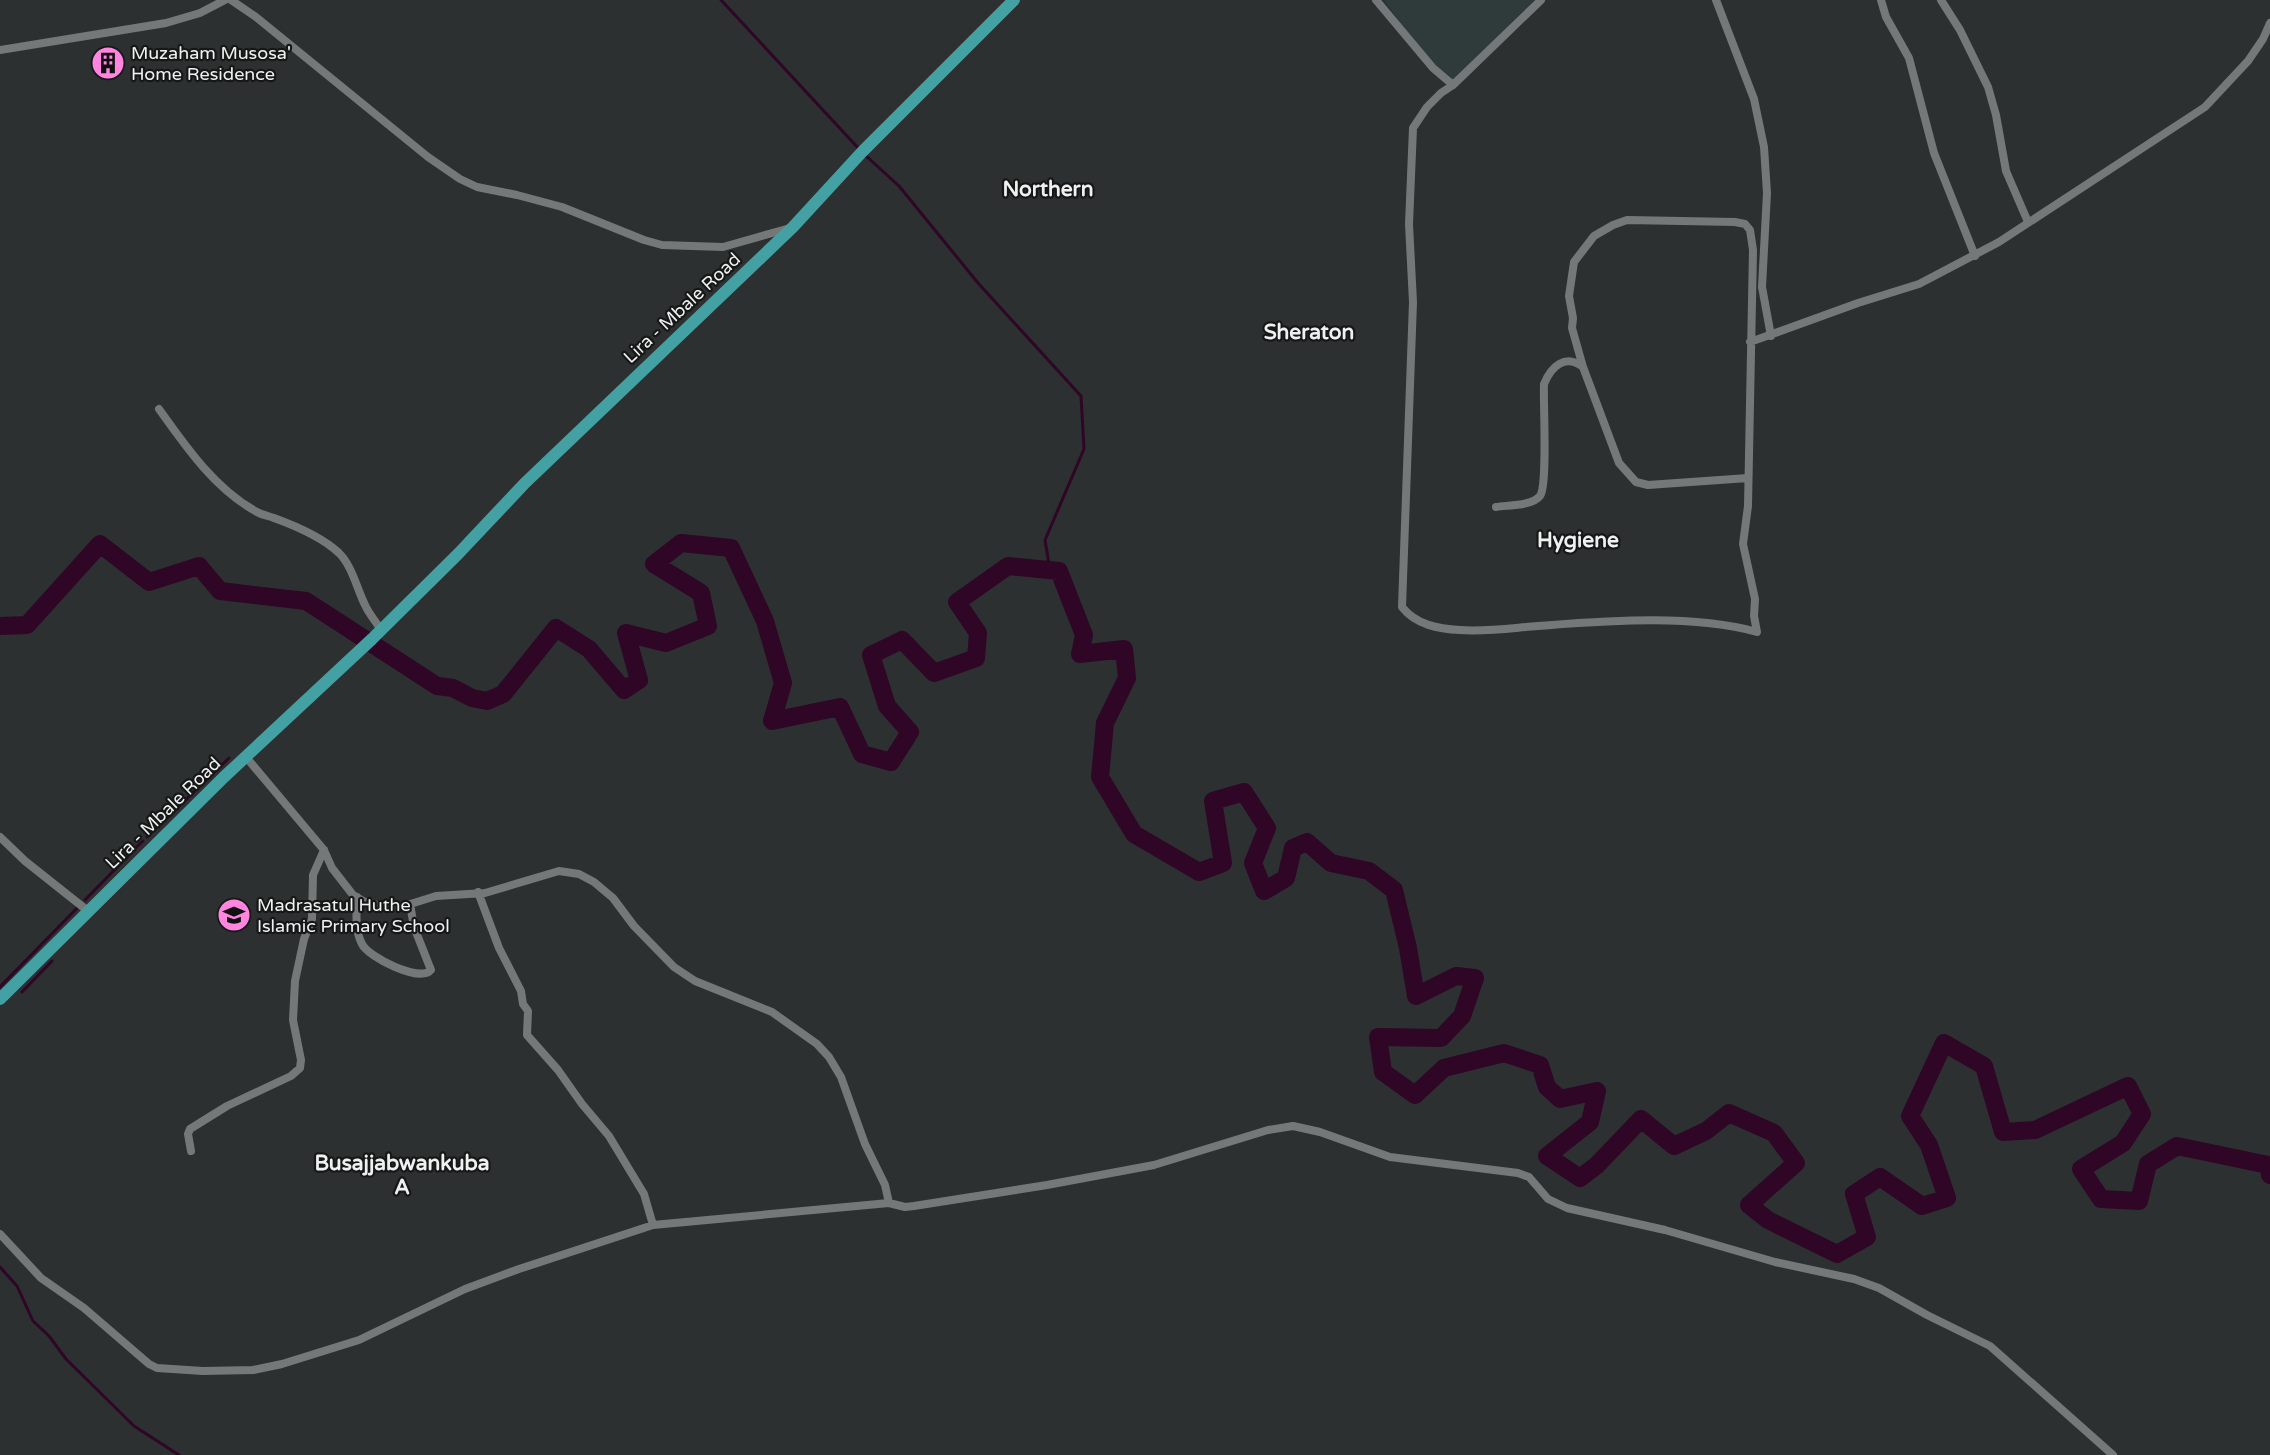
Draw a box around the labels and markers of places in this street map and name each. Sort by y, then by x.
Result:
place label: Muzaham Musosa' Home Residence [131,42,291,85]
building icon: Muzaham Musosa' Home Residence [90,45,126,81]
place label: Madrasatul Huthe Islamic Primary School [257,894,450,937]
school or university icon: Madrasatul Huthe Islamic Primary School [216,897,252,933]

